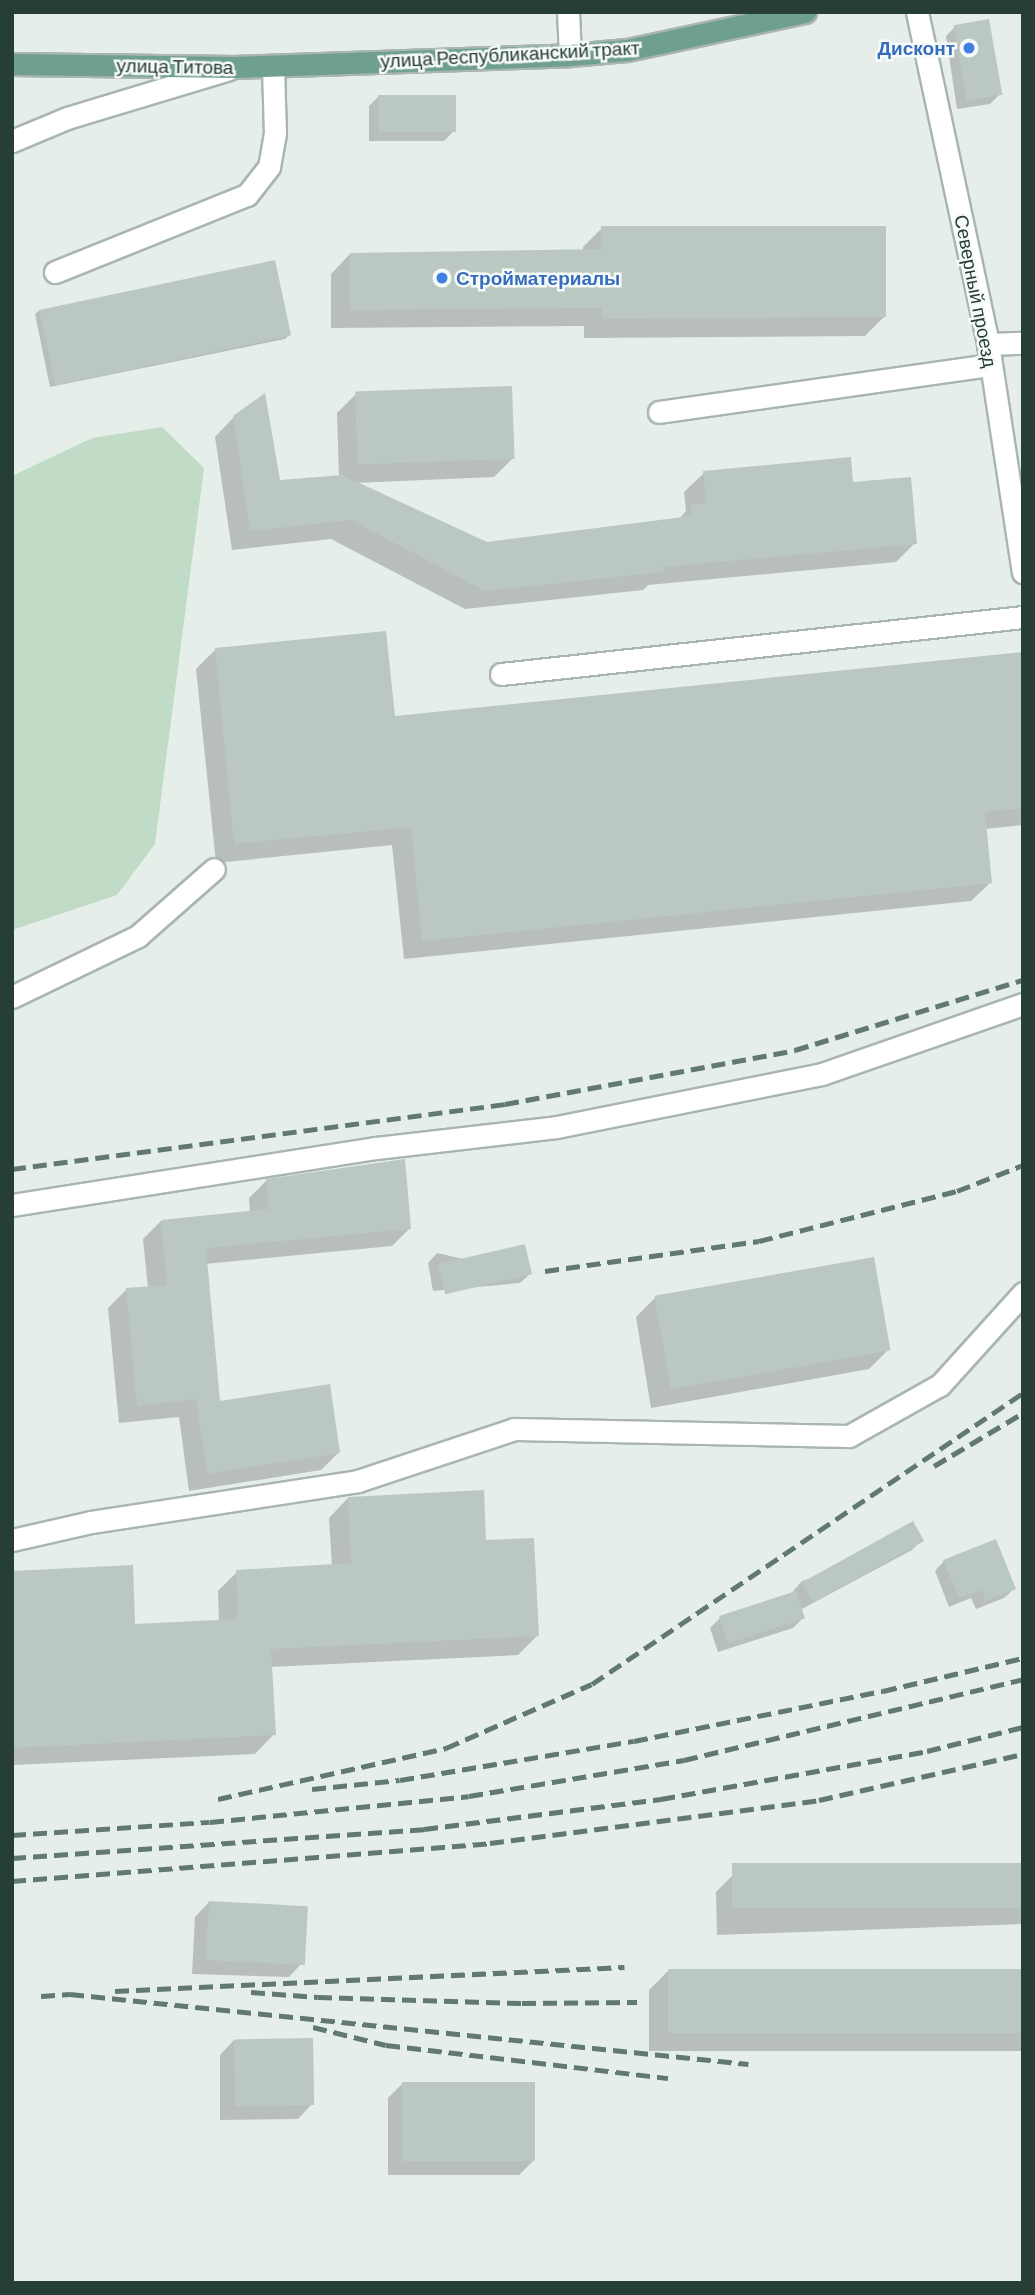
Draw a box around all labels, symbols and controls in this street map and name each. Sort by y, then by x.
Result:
street label: улица Республиканский тракт [380,36,640,72]
place label: Дисконт [878,37,955,59]
marker: Дисконт [961,40,977,56]
street label: улица Титова [116,54,234,78]
street label: Северный проезд [950,213,1002,369]
place label: Стройматериалы [456,267,620,289]
marker: Стройматериалы [434,270,450,286]

